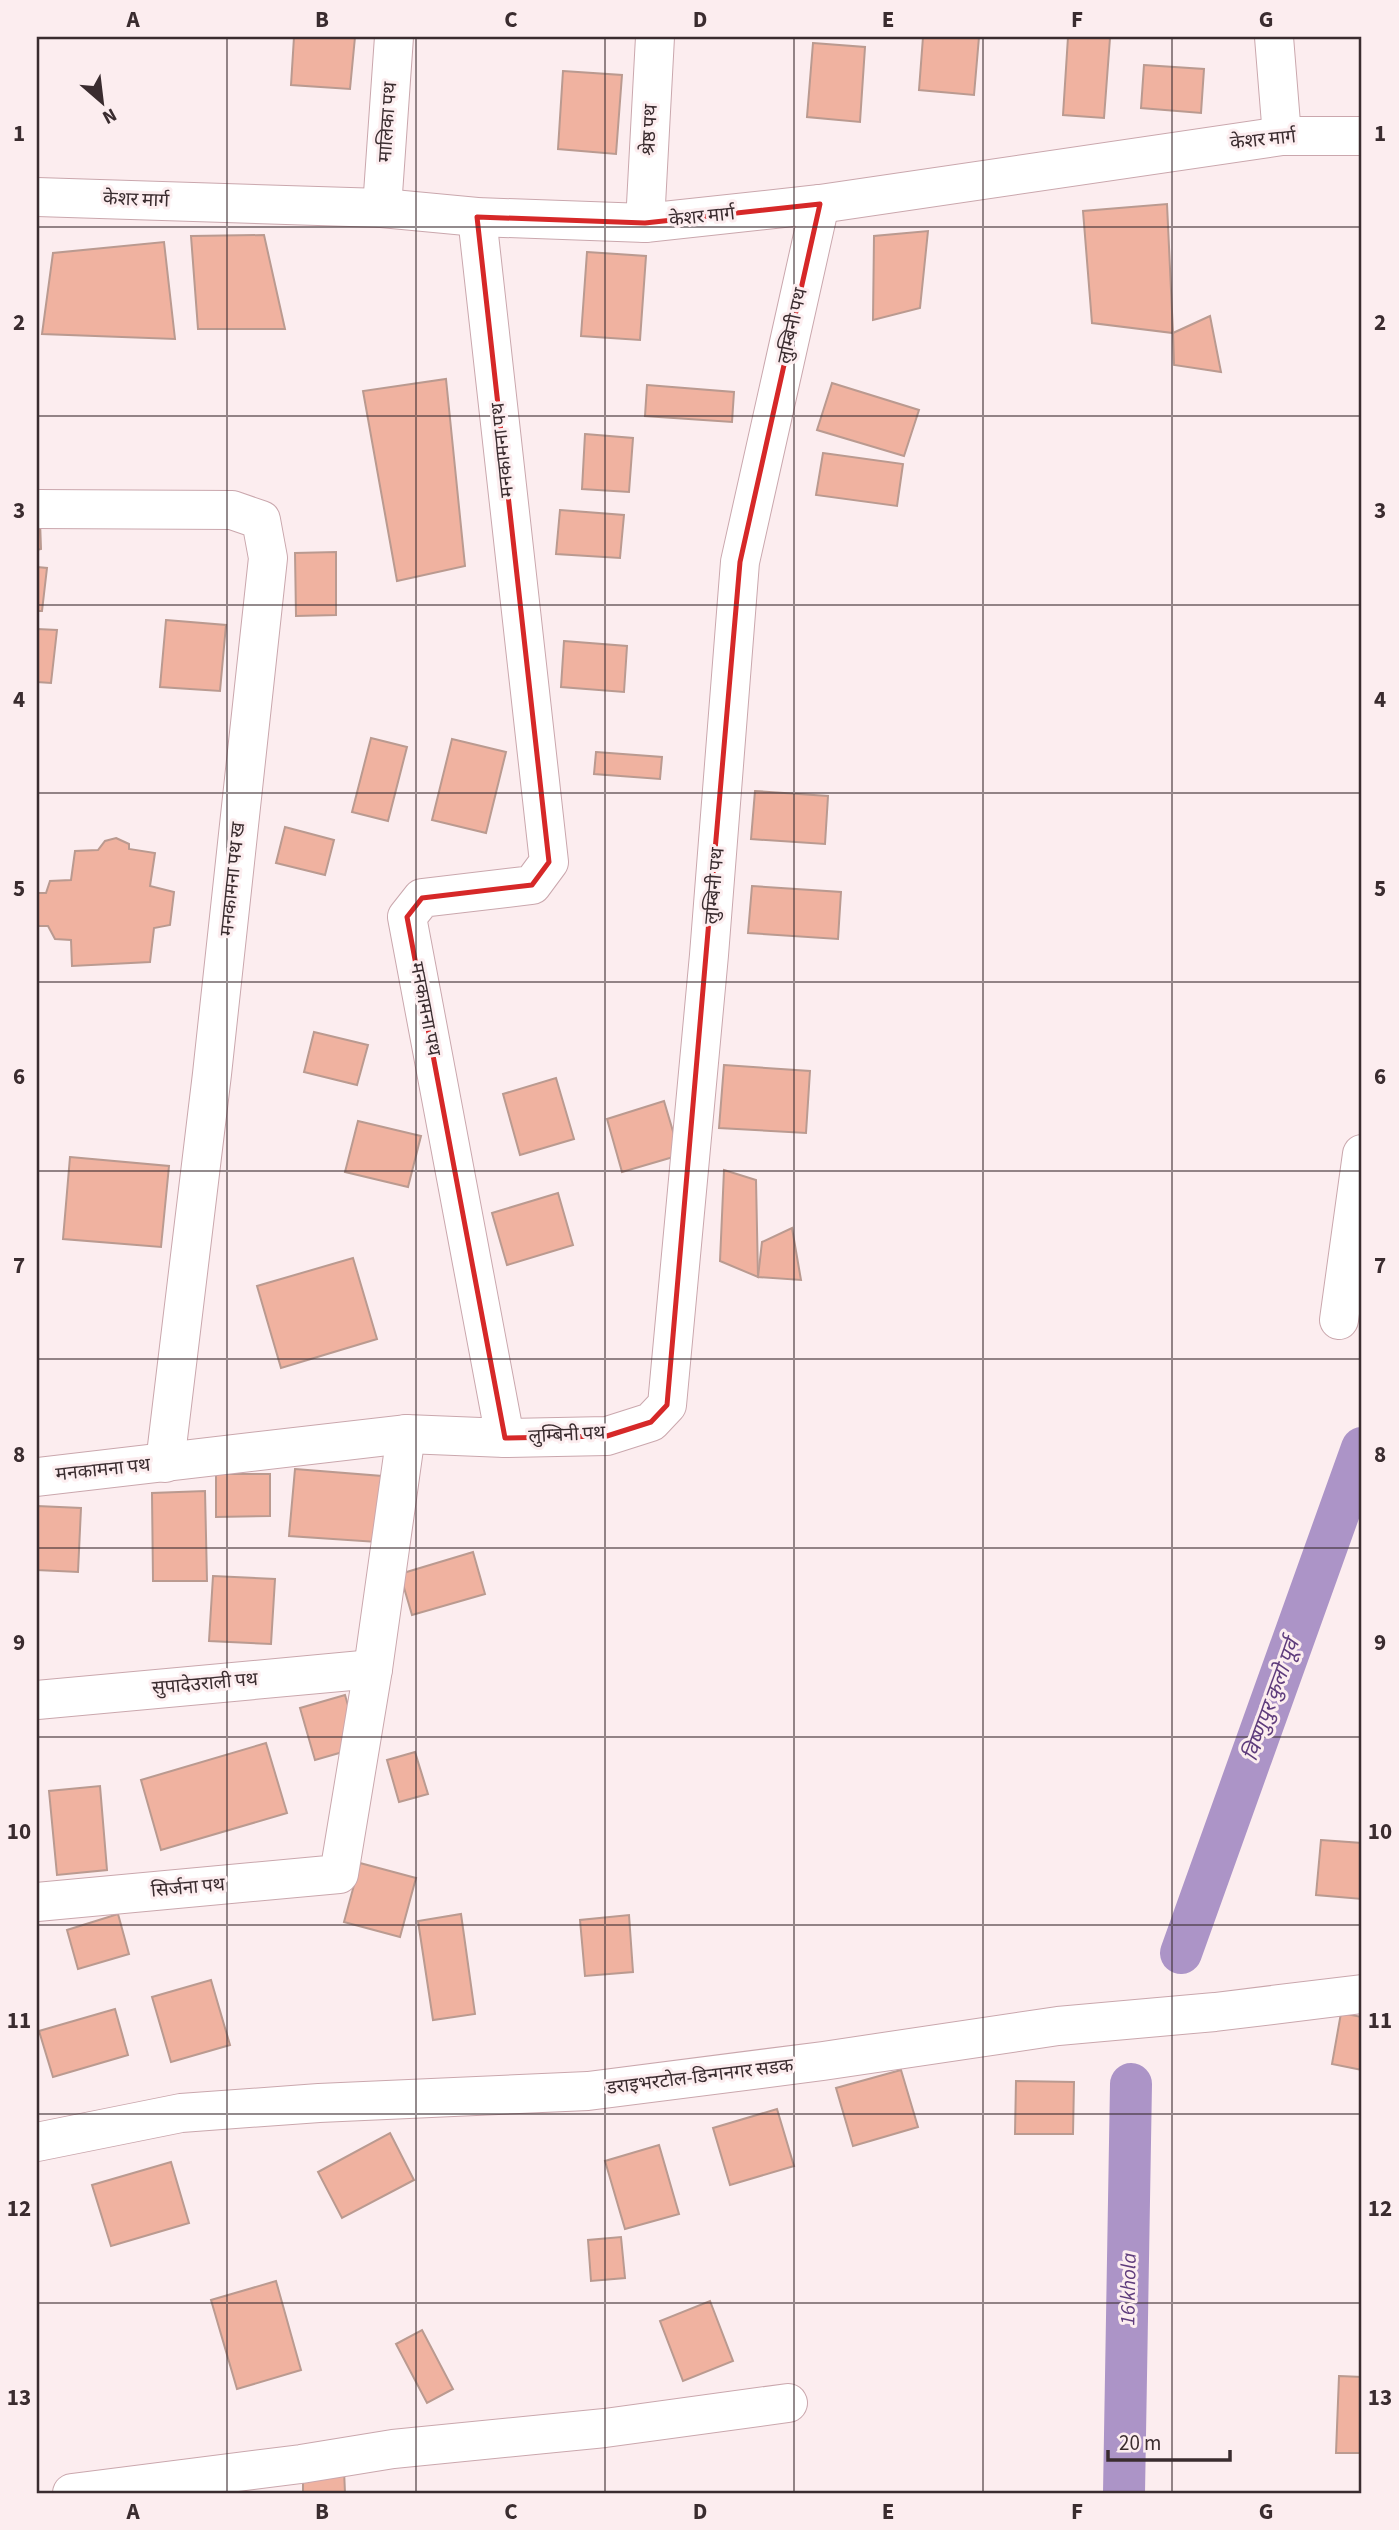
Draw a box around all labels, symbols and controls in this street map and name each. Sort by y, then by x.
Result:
text: A [125,3,140,36]
text: B [315,3,329,36]
text: C [504,3,518,36]
text: D [693,3,707,36]
text: E [882,3,894,36]
text: F [1071,3,1083,36]
text: G [1259,3,1273,36]
north arrow [66,66,136,136]
street label: मालिका पथ [372,80,404,163]
text: N [97,101,121,131]
street label: श्रेष्ठ पथ [635,103,665,156]
text: 1 [13,117,25,150]
text: 1 [1374,117,1386,150]
street label: केशर मार्ग [1229,123,1298,157]
street label: केशर मार्ग [103,185,170,215]
street label: केशर मार्ग [668,200,737,234]
street label: लुम्बिनी पथ [771,285,815,367]
text: 2 [13,306,25,339]
text: 2 [1374,306,1386,339]
street label: मनकामना पथ [485,401,521,499]
text: 3 [13,494,25,527]
text: 3 [1374,494,1386,527]
text: 4 [13,683,25,716]
text: 4 [1374,683,1386,716]
street label: मनकामना पथ ख [214,820,252,937]
street label: लुम्बिनी पथ [698,846,732,926]
text: 5 [13,872,25,905]
text: 5 [1374,872,1386,905]
street label: मनकामना पथ [403,960,447,1059]
text: 6 [13,1060,25,1093]
text: 6 [1374,1060,1386,1093]
text: 7 [13,1249,25,1282]
text: 7 [1374,1249,1386,1282]
street label: लुम्बिनी पथ [528,1419,607,1450]
text: 8 [13,1438,25,1471]
text: 8 [1374,1438,1386,1471]
street label: मनकामना पथ [54,1452,152,1488]
text: 9 [13,1626,25,1659]
text: 9 [1374,1626,1386,1659]
water label: विष्णुपुर कुलो पूर्व [1235,1630,1309,1765]
street label: सुपादेउराली पथ [151,1666,260,1702]
text: 10 [7,1815,31,1848]
text: 10 [1368,1815,1392,1848]
street label: सिर्जना पथ [150,1871,227,1905]
text: 11 [7,2004,31,2037]
text: 11 [1368,2004,1392,2037]
street label: डराइभरटोल-डिन्गनगर सडक [604,2052,795,2102]
text: 12 [7,2192,31,2225]
text: 12 [1368,2192,1392,2225]
water label: 16 khola [1112,2252,1144,2326]
text: 13 [7,2381,31,2414]
text: 13 [1368,2381,1392,2414]
scale bar [1108,2418,1231,2462]
text: 20 m [1119,2428,1161,2458]
text: A [125,2495,140,2528]
text: B [315,2495,329,2528]
text: C [504,2495,518,2528]
text: D [693,2495,707,2528]
text: E [882,2495,894,2528]
text: F [1071,2495,1083,2528]
text: G [1259,2495,1273,2528]

